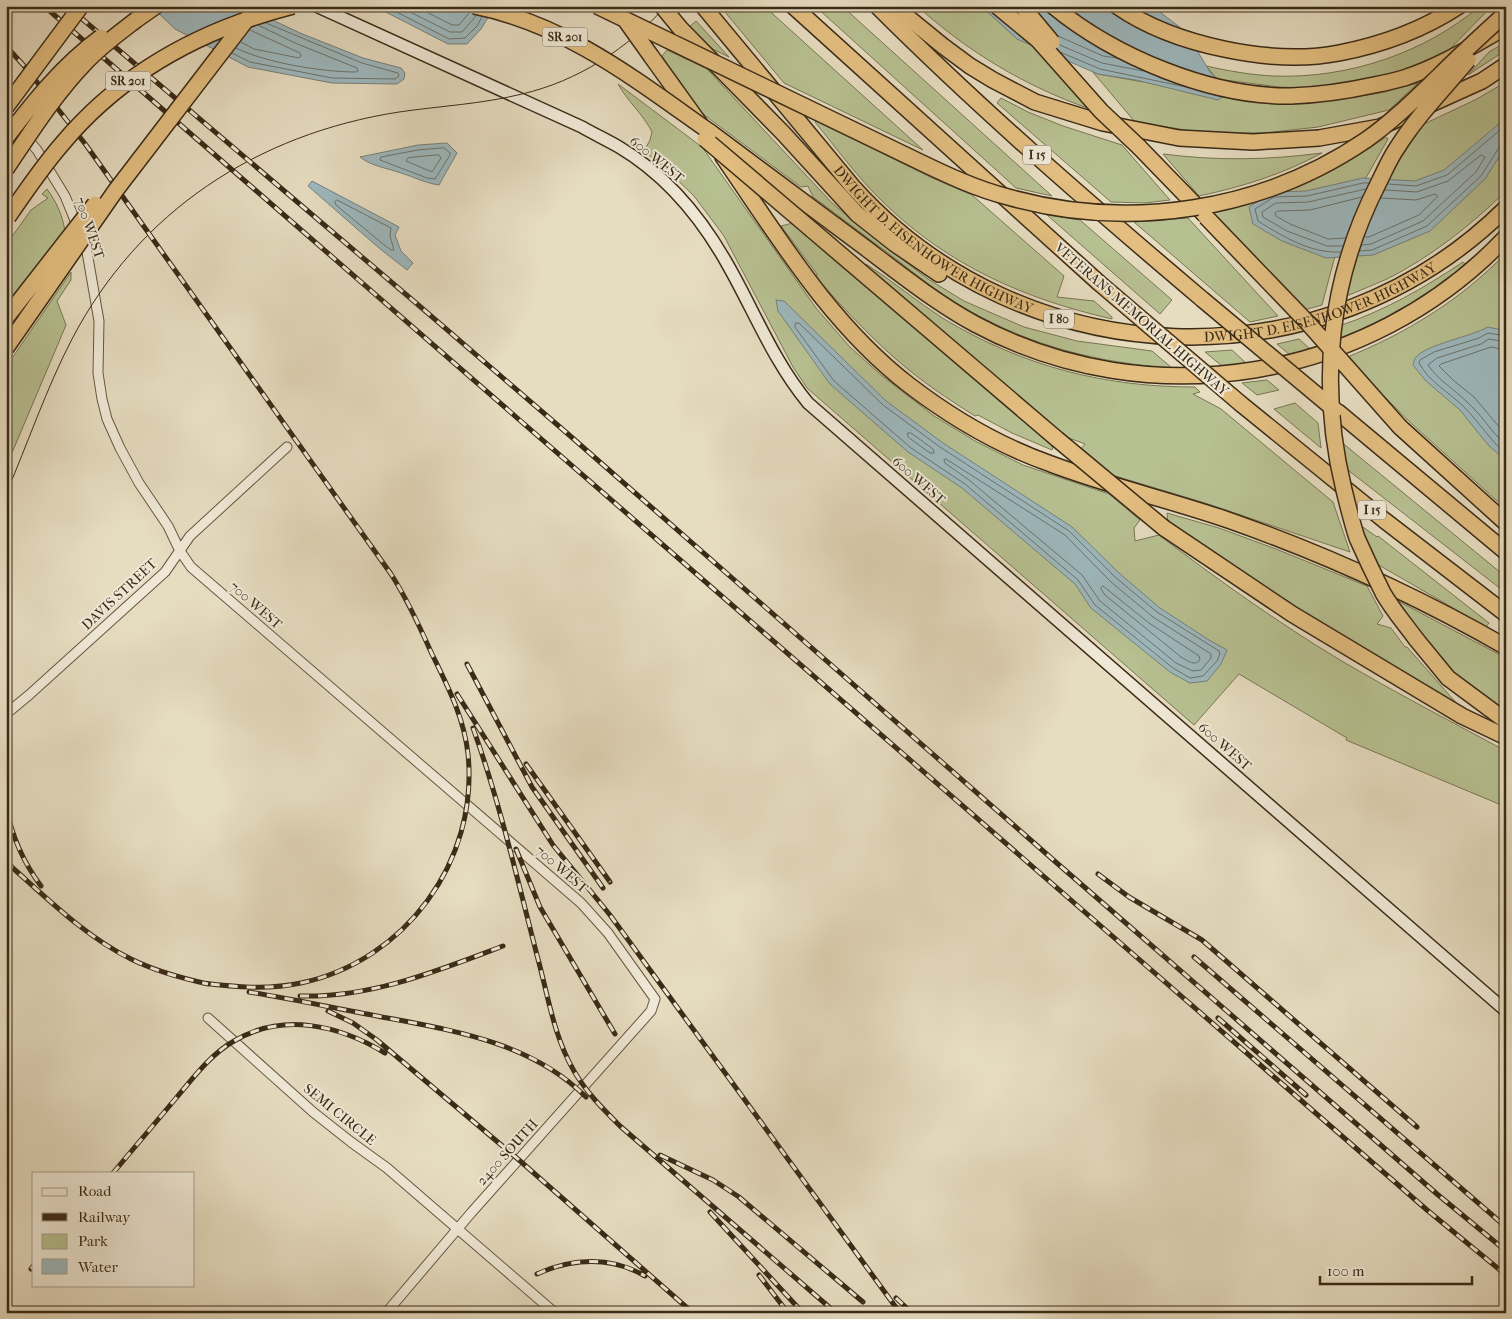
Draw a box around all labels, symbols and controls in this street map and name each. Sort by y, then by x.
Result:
road number: SR 201 [542,28,588,46]
road number: SR 201 [106,72,150,90]
street label: 600 WEST [626,132,688,187]
road number: I 15 [1023,146,1051,164]
street label: DWIGHT D. EISENHOWER HIGHWAY [830,162,1036,317]
street label: 700 WEST [71,195,108,262]
street label: VETERANS MEMORIAL HIGHWAY [1050,238,1233,400]
street label: DWIGHT D. EISENHOWER HIGHWAY [1203,258,1440,346]
road number: I 80 [1044,310,1074,328]
street label: 600 WEST [889,453,949,508]
road number: I 15 [1358,500,1386,520]
street label: DAVIS STREET [78,555,161,634]
street label: 700 WEST [226,578,286,633]
street label: 600 WEST [1195,719,1255,774]
street label: 700 WEST [532,842,592,897]
street label: SEMI CIRCLE [300,1080,380,1149]
street label: 2400 SOUTH [473,1116,542,1189]
legend [32,1172,195,1286]
text: Road [78,1182,112,1200]
text: Railway [78,1208,131,1226]
text: Park [78,1232,108,1250]
scale bar [1320,1254,1472,1286]
text: Water [77,1258,118,1276]
text: 100 m [1327,1262,1365,1280]

